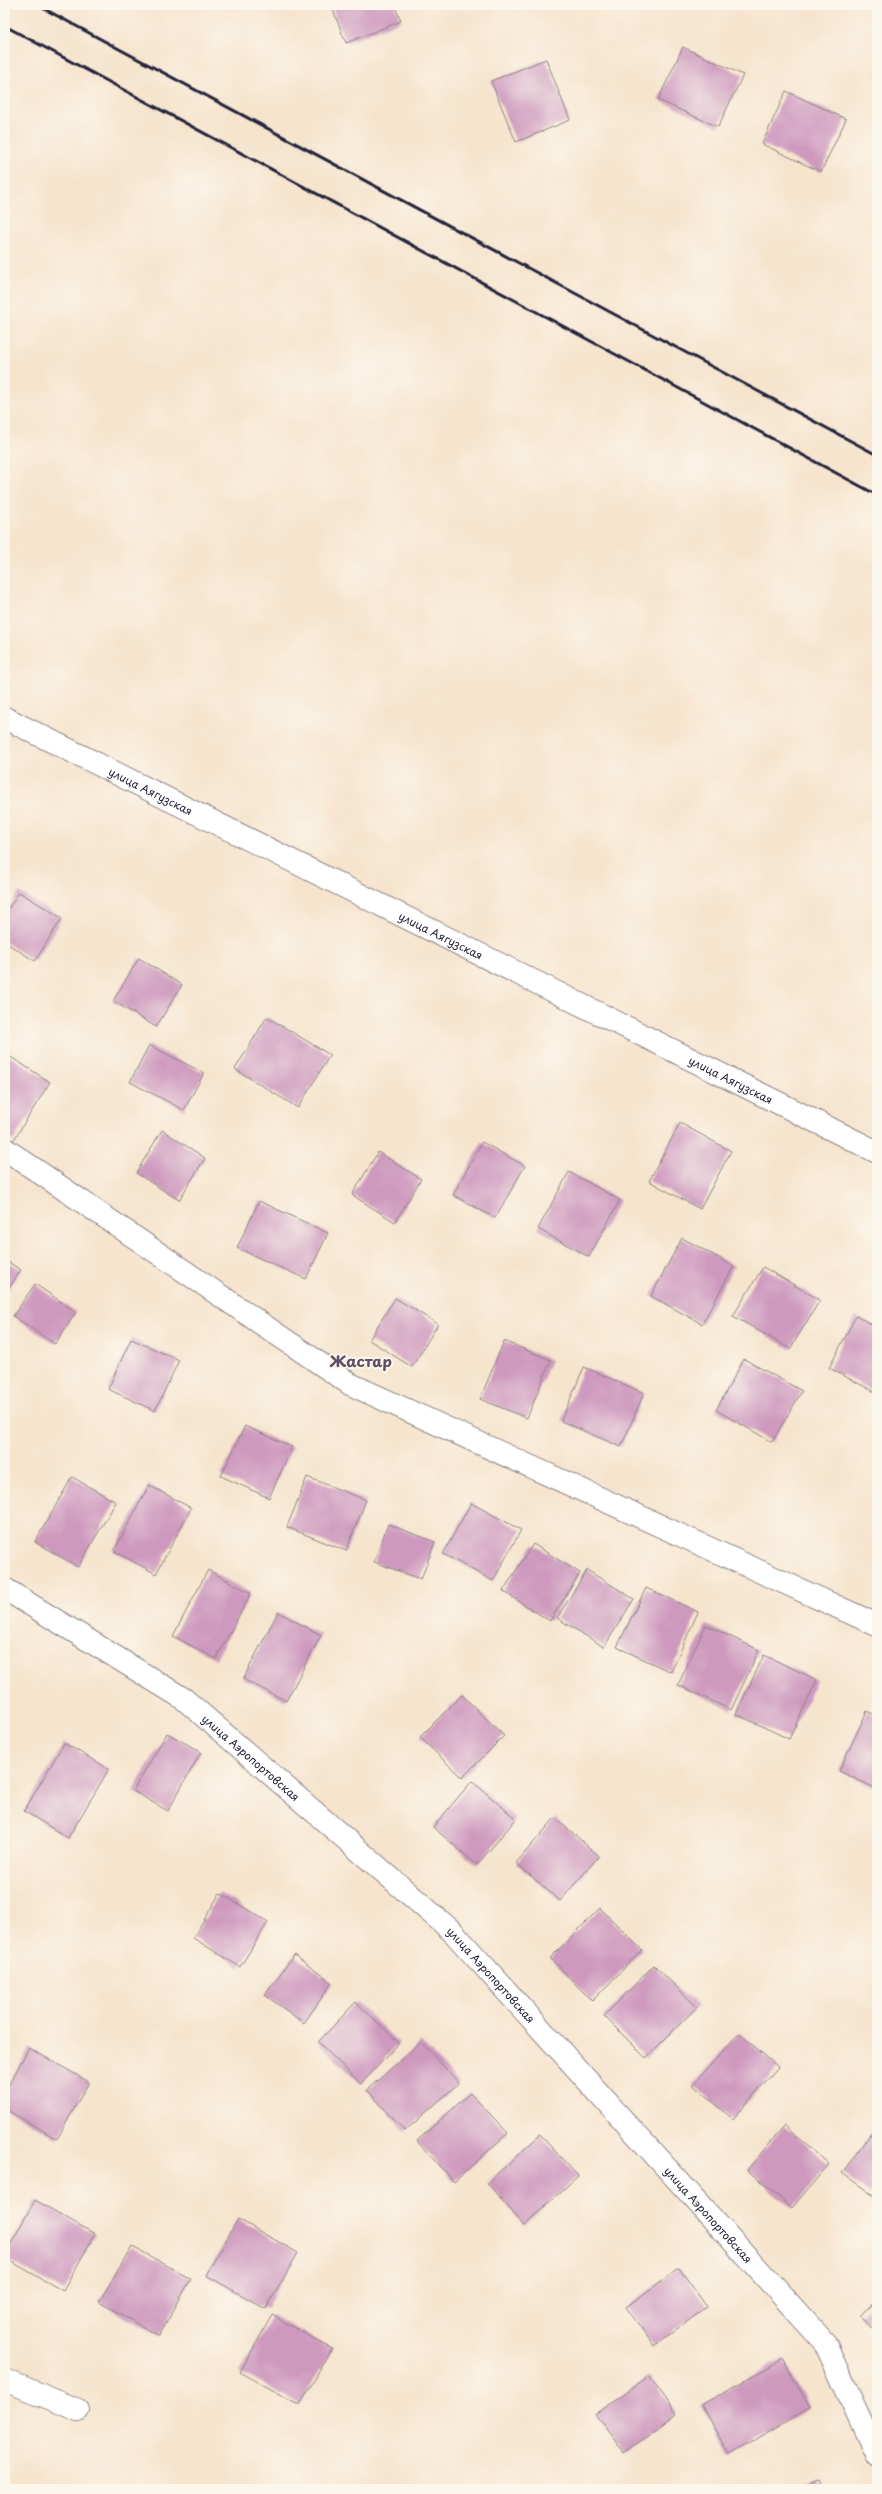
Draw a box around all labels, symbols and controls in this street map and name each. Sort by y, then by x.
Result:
street label: улица Аягузская [106,763,196,819]
street label: улица Аягузская [396,907,486,963]
street label: улица Аягузская [686,1051,776,1107]
district label: Жастар [329,1349,392,1372]
street label: улица Аэропортовская [199,1710,304,1804]
street label: улица Аэропортовская [443,1922,539,2026]
street label: улица Аэропортовская [661,2163,757,2266]

